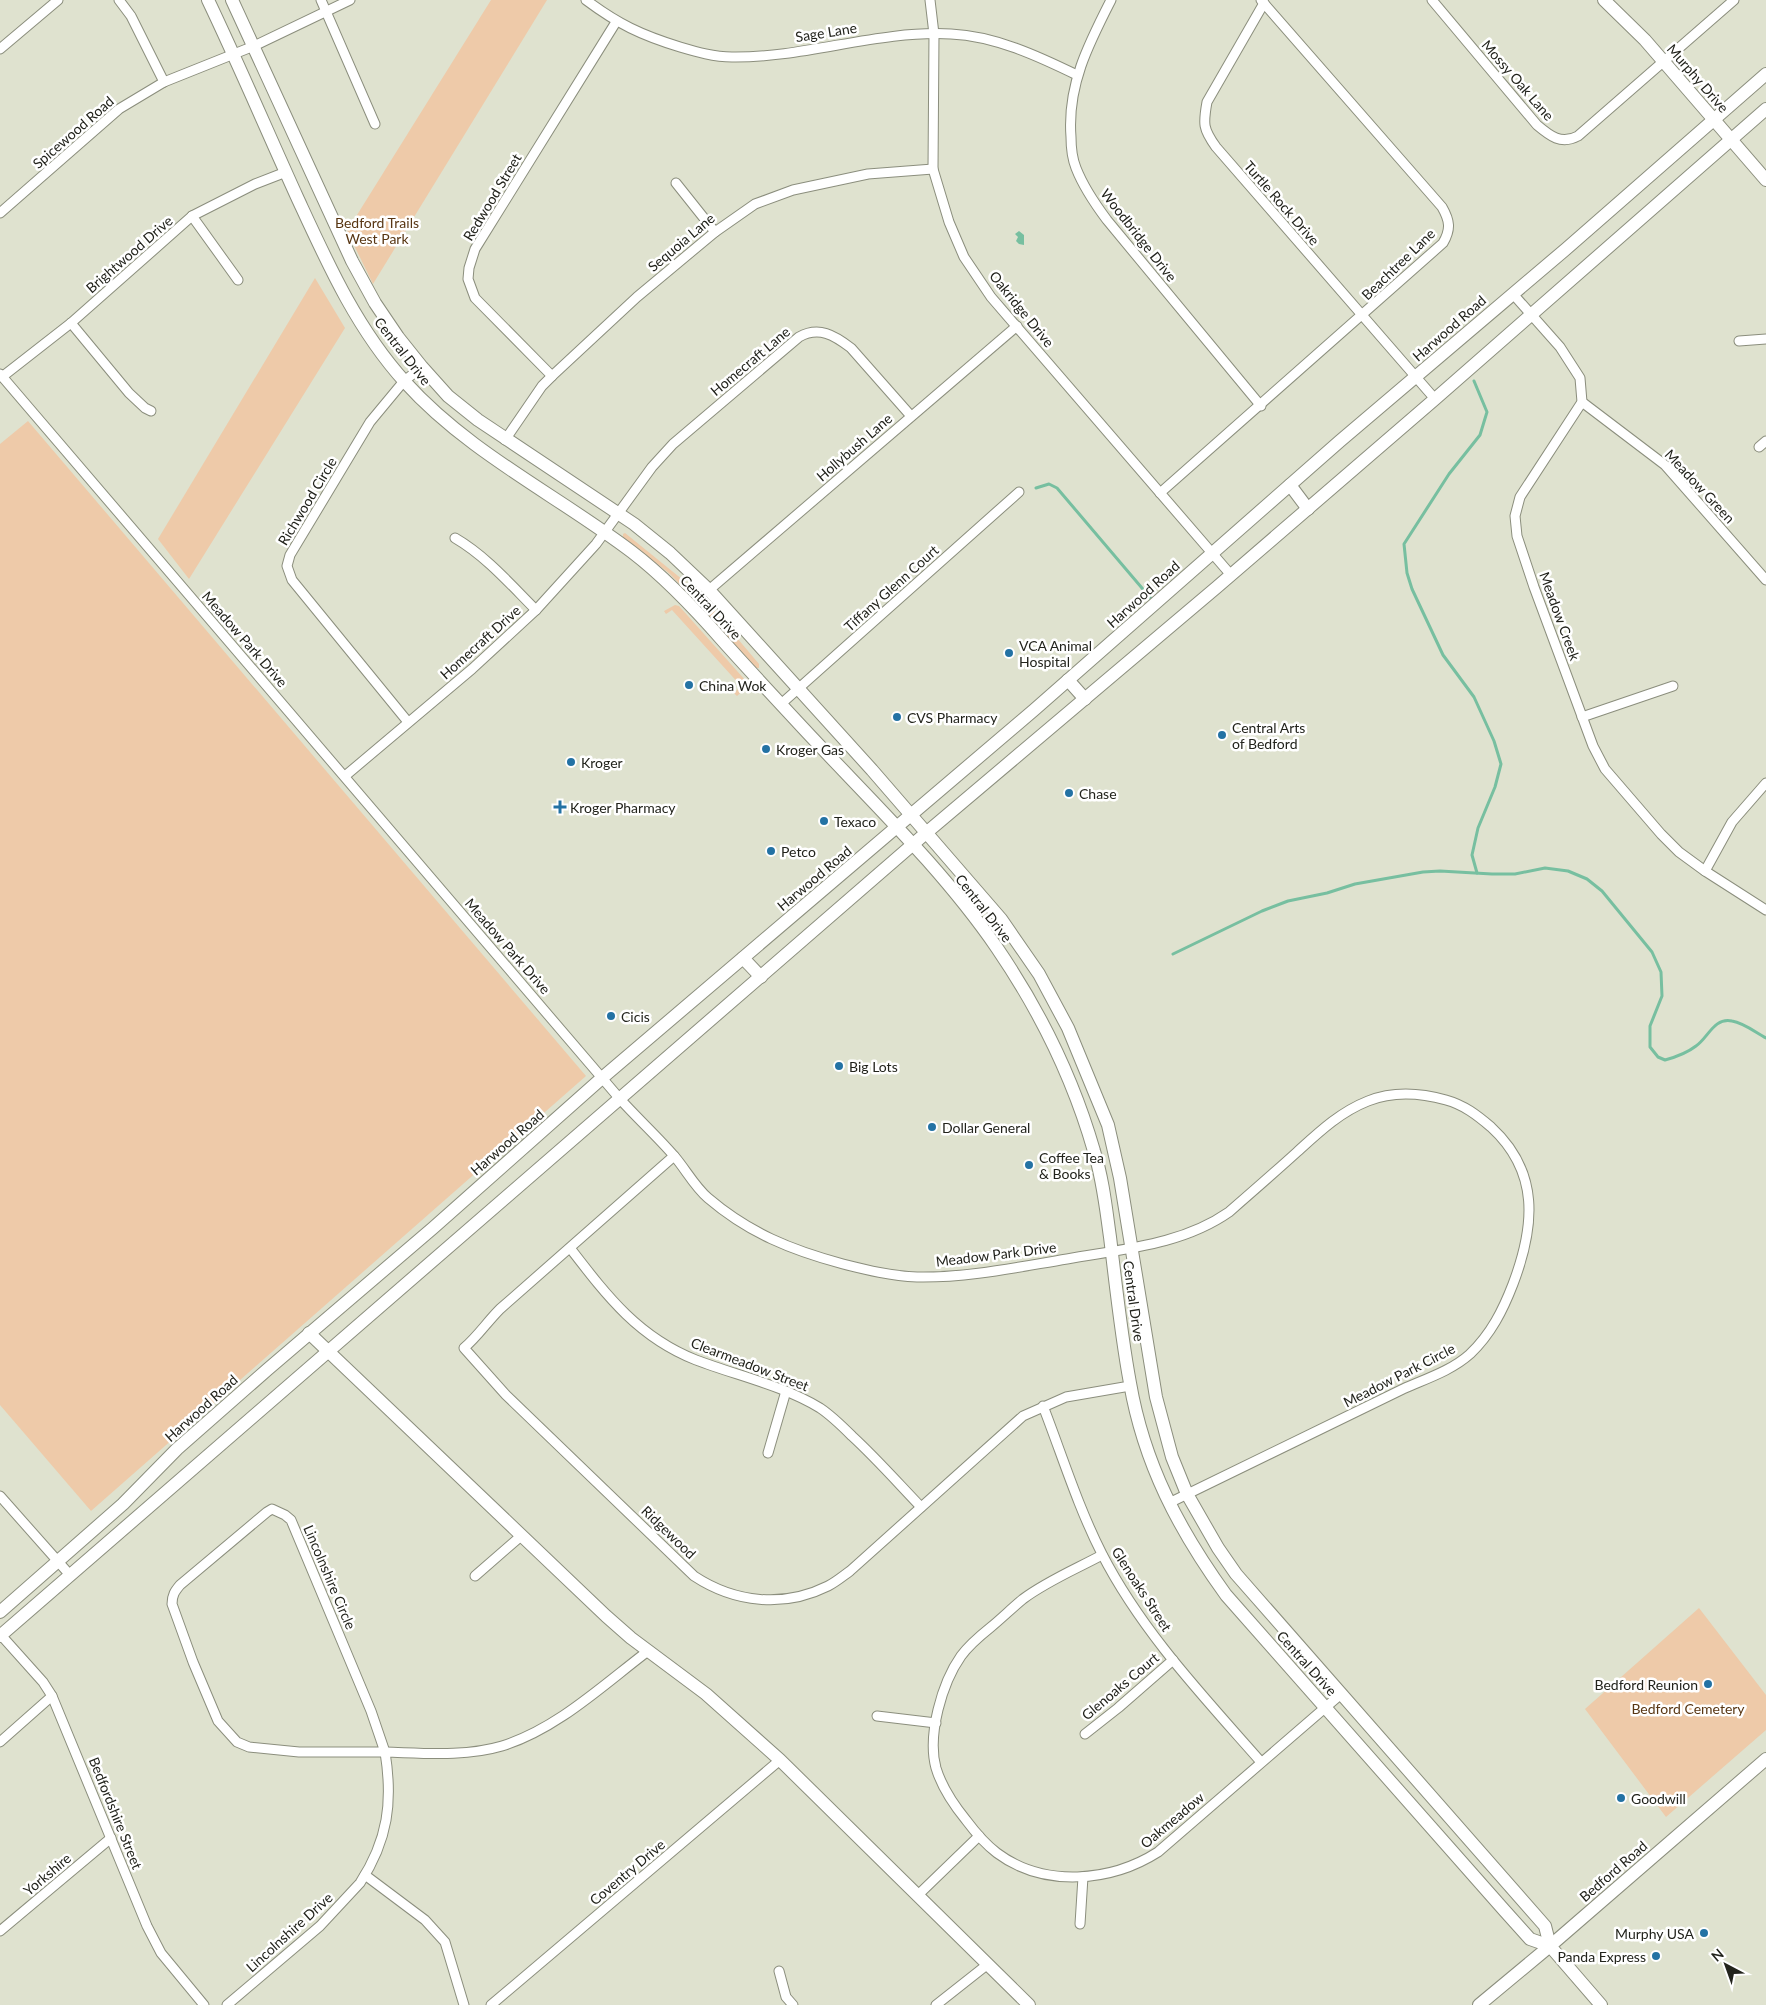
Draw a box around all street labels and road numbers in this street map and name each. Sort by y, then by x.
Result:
street label: Sage Lane [794,19,858,45]
street label: Mossy Oak Lane [1478,36,1558,124]
street label: Murphy Drive [1664,40,1732,116]
street label: Spicewood Road [29,92,117,172]
street label: Redwood Street [459,150,525,244]
street label: Turtle Rock Drive [1241,157,1323,249]
street label: Woodbridge Drive [1097,185,1181,285]
street label: Sequoia Lane [644,209,718,275]
street label: Brightwood Drive [82,212,176,296]
street label: Beachtree Lane [1358,225,1438,303]
street label: Oakridge Drive [986,268,1058,350]
street label: Harwood Road [1409,291,1489,365]
street label: Central Drive [371,314,435,388]
street label: Homecraft Lane [707,323,793,399]
street label: Hollybush Lane [813,410,895,484]
street label: Meadow Green [1662,446,1738,526]
street label: Richwood Circle [274,454,340,548]
street label: Tiffany Glenn Court [840,541,942,635]
street label: Harwood Road [1103,557,1183,631]
street label: Meadow Creek [1536,569,1584,663]
street label: Central Drive [677,571,745,643]
street label: Meadow Park Drive [199,588,291,690]
street label: Homecraft Drive [436,601,524,683]
street label: Harwood Road [773,842,855,914]
street label: Central Drive [952,871,1016,945]
street label: Meadow Park Drive [462,895,554,997]
street label: Harwood Road [467,1105,547,1179]
street label: Meadow Park Drive [935,1238,1057,1270]
street label: Central Drive [1120,1259,1148,1343]
street label: Clearmeadow Street [689,1334,811,1394]
street label: Meadow Park Circle [1340,1340,1458,1410]
street label: Harwood Road [161,1371,241,1445]
street label: Ridgewood [638,1502,700,1562]
street label: Lincolnshire Circle [300,1522,360,1632]
street label: Glenoaks Street [1108,1544,1176,1634]
street label: Central Drive [1273,1627,1341,1699]
street label: Glenoaks Court [1078,1649,1162,1723]
street label: Bedfordshire Street [86,1754,146,1872]
street label: Oakmeadow [1137,1789,1207,1851]
street label: Coventry Drive [586,1836,668,1908]
street label: Bedford Road [1576,1837,1650,1905]
street label: Yorkshire [20,1849,74,1899]
street label: Lincolnshire Drive [242,1889,336,1975]

